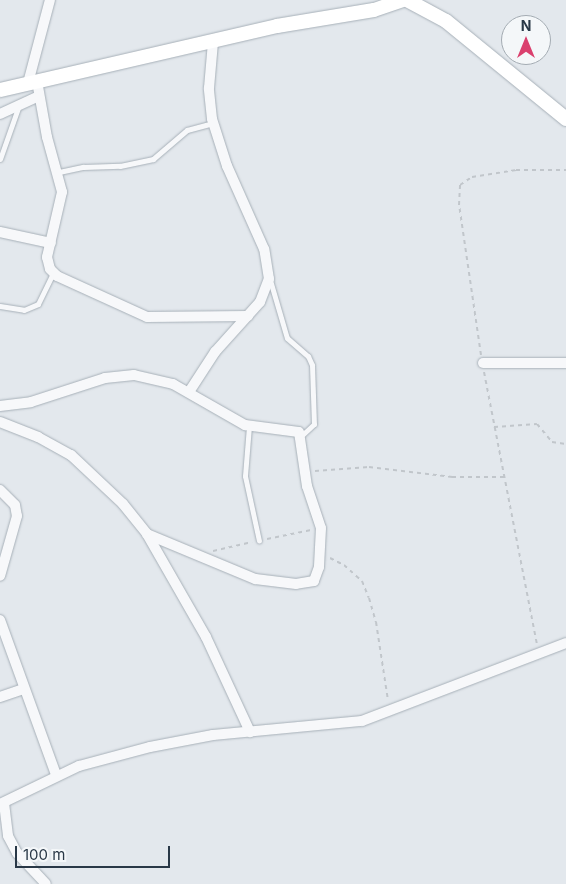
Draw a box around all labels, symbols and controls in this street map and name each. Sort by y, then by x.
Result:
north arrow [501,15,551,65]
text: N [521,17,531,34]
scale bar [18,836,172,868]
text: 100 m [23,845,65,864]

